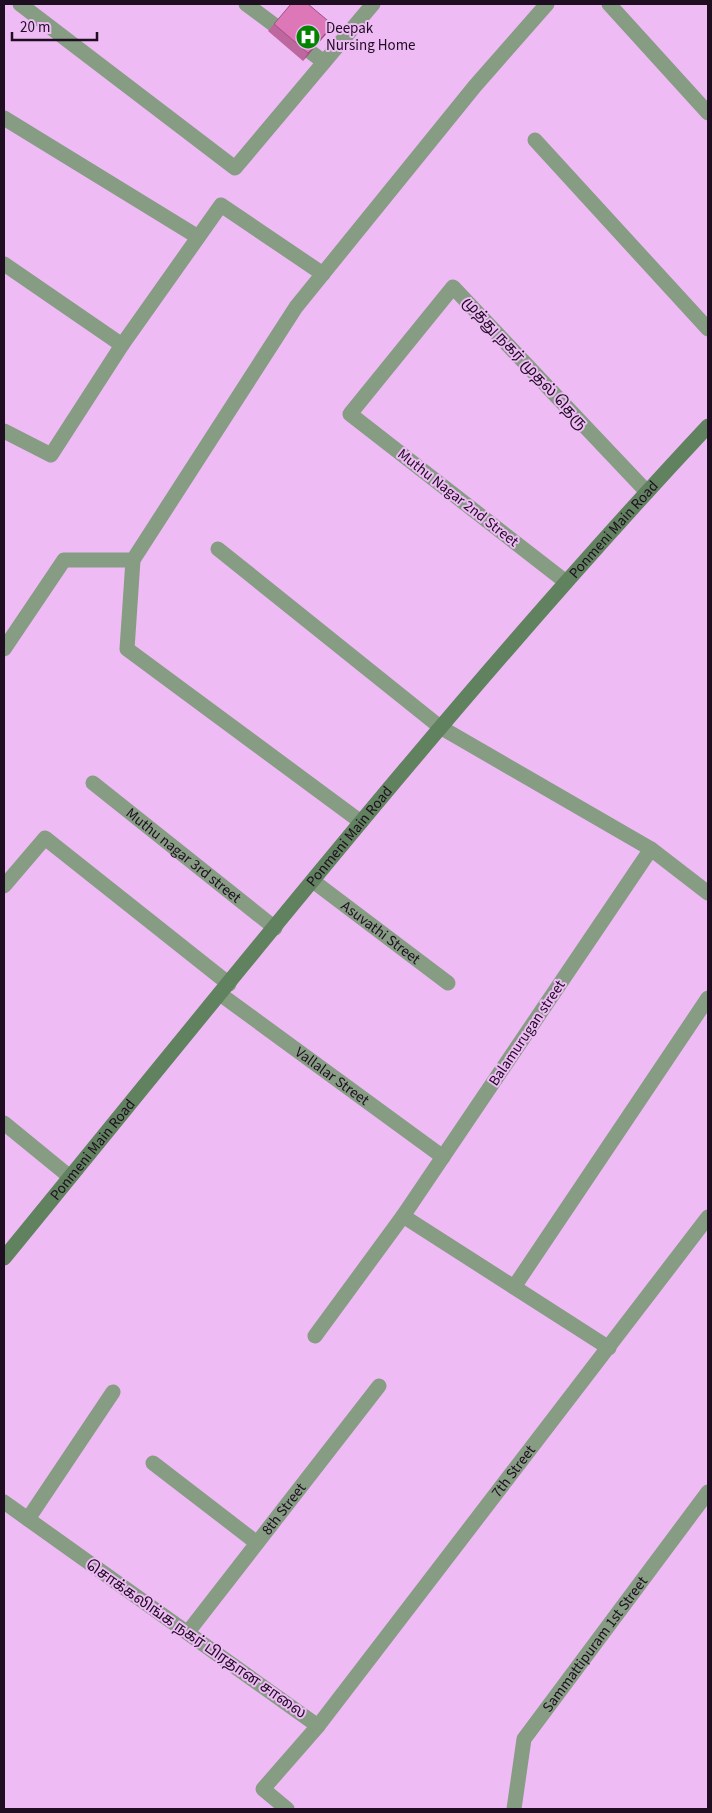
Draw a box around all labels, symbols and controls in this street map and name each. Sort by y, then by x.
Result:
scale bar [12,10,98,42]
text: 20 m [20,17,50,38]
place label: Deepak Nursing Home [326,18,416,56]
hospital icon: Deepak Nursing Home [295,24,321,50]
street label: முத்து நகர் முதல் தெரு [458,292,592,434]
street label: Muthu Nagar 2nd Street [393,444,523,552]
street label: Ponmeni Main Road [564,476,663,583]
street label: Ponmeni Main Road [301,781,397,891]
street label: Muthu nagar 3rd street [122,803,246,908]
street label: Asuvathi Street [337,895,425,969]
street label: Balamurugan street [484,976,570,1090]
street label: Vallalar Street [291,1042,374,1110]
street label: Ponmeni Main Road [45,1094,140,1205]
street label: 7th Street [486,1440,540,1502]
street label: 8th Street [257,1478,311,1539]
street label: சொக்கலிங்க நகர் பிரதான சாலை [81,1554,311,1724]
street label: Sammattipuram 1st Street [537,1572,652,1717]

